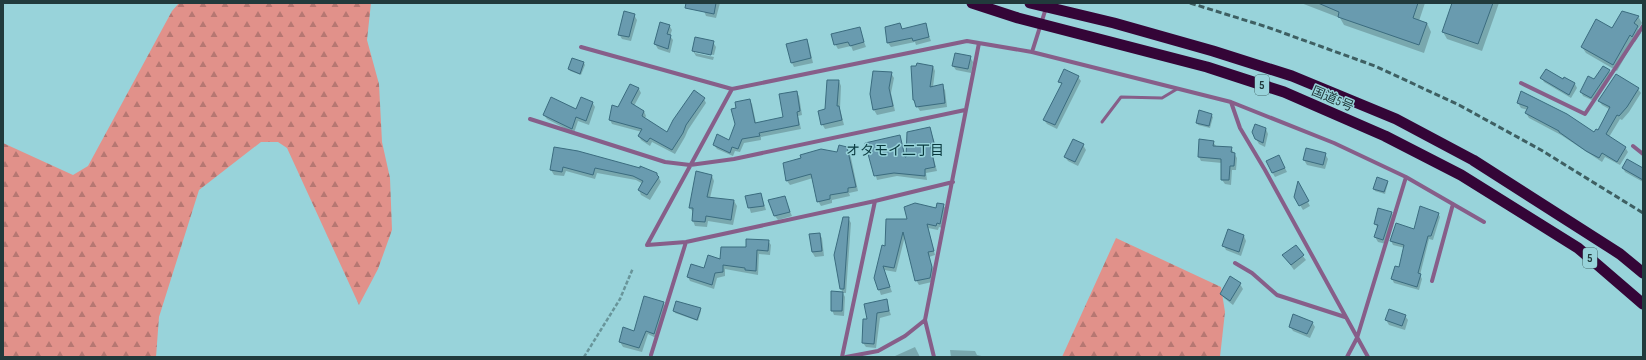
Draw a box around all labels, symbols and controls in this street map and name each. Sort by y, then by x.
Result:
road number: 5 [1255,75,1269,95]
street label: 国道5号 [1309,83,1356,115]
district label: オタモイ二丁目 [846,142,944,159]
road number: 5 [1583,248,1597,268]

